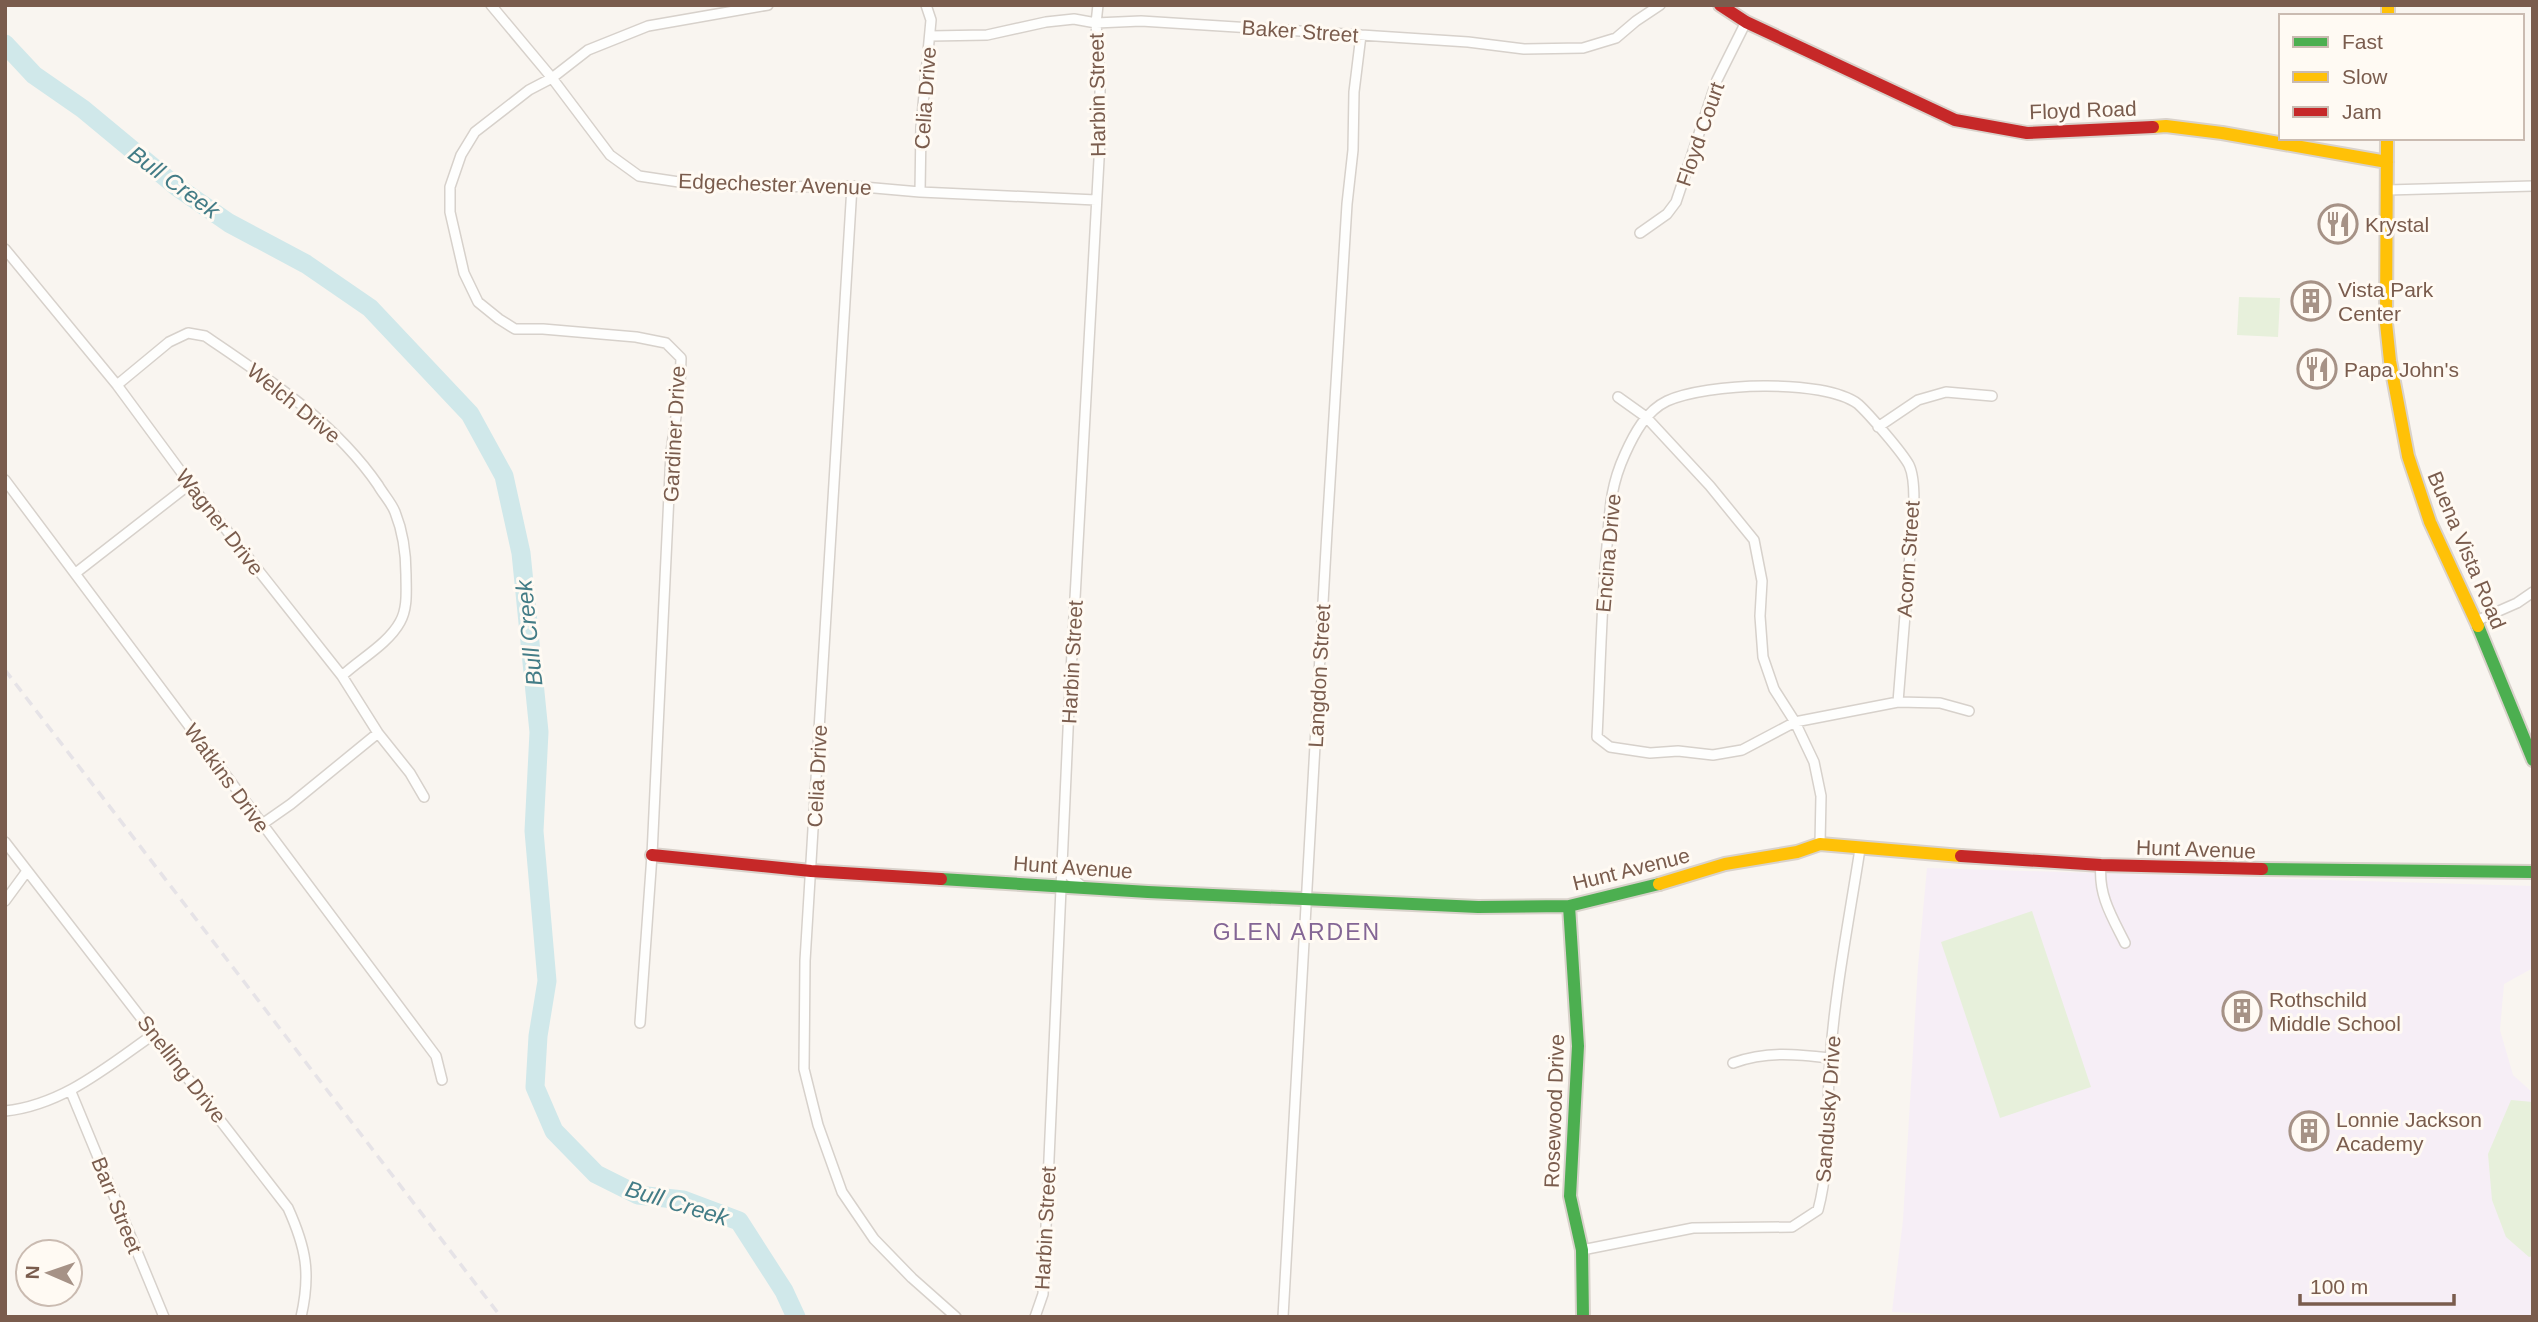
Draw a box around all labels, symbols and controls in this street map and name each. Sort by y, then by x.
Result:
legend [2279,14,2524,140]
street label: Baker Street [1241,15,1359,47]
text: Fast [2342,30,2383,53]
street label: Harbin Street [1084,33,1110,157]
street label: Celia Drive [910,46,940,150]
text: Slow [2342,65,2388,88]
street label: Floyd Court [1671,79,1729,189]
street label: Floyd Road [2029,97,2137,123]
text: Jam [2342,100,2382,123]
water label: Bull Creek [123,140,226,225]
street label: Edgechester Avenue [678,169,872,199]
restaurant icon: Krystal [2317,203,2359,245]
place label: Krystal [2365,213,2429,236]
place label: Vista Park Center [2338,278,2434,325]
building icon: Vista Park Center [2290,280,2332,322]
restaurant icon: Papa John's [2296,348,2338,390]
place label: Papa John's [2344,358,2459,381]
street label: Welch Drive [243,359,345,447]
street label: Gardiner Drive [659,365,689,503]
street label: Wagner Drive [172,465,268,579]
street label: Buena Vista Road [2423,468,2511,632]
street label: Encina Drive [1591,493,1625,613]
street label: Acorn Street [1892,500,1924,618]
water label: Bull Creek [510,577,547,687]
street label: Harbin Street [1057,599,1087,724]
street label: Langdon Street [1304,604,1334,748]
street label: Watkins Drive [180,719,274,837]
street label: Celia Drive [803,724,831,828]
street label: Hunt Avenue [2136,835,2256,863]
street label: Hunt Avenue [1570,843,1692,895]
street label: Hunt Avenue [1012,851,1134,883]
district label: GLEN ARDEN [1213,919,1381,945]
place label: Rothschild Middle School [2269,988,2401,1035]
building icon: Rothschild Middle School [2221,990,2263,1032]
street label: Snelling Drive [133,1011,231,1127]
street label: Rosewood Drive [1540,1034,1568,1188]
street label: Sandusky Drive [1811,1035,1845,1183]
place label: Lonnie Jackson Academy [2336,1108,2482,1155]
building icon: Lonnie Jackson Academy [2288,1110,2330,1152]
street label: Barr Street [87,1154,147,1257]
street label: Harbin Street [1030,1165,1060,1290]
water label: Bull Creek [622,1175,733,1231]
north arrow [14,1238,84,1308]
scale bar [2300,1262,2454,1306]
text: N [22,1265,43,1280]
text: 100 m [2310,1275,2368,1298]

